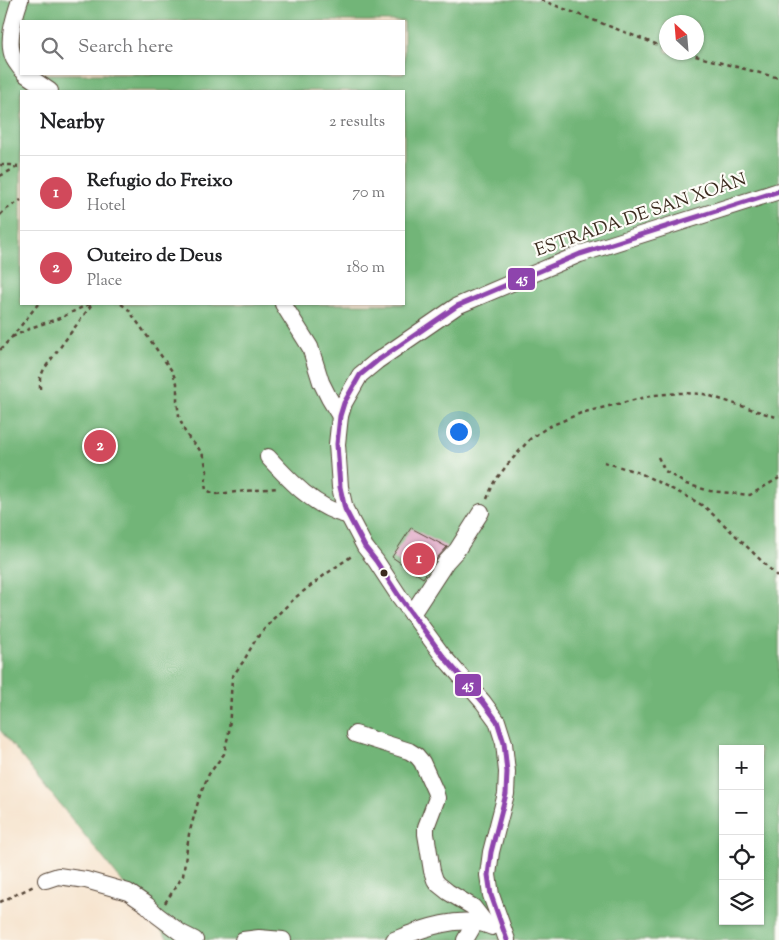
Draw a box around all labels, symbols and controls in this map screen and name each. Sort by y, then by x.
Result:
north arrow [659,15,704,60]
search box [20,20,405,75]
icon: search [38,34,66,62]
text: Search here [78,34,173,61]
text: Nearby [40,108,105,138]
text: 2 results [329,111,385,134]
text: Refugio do Freixo [87,168,233,195]
street label: ESTRADA DE SAN XOÁN [532,168,750,264]
text: 1 [53,182,59,205]
text: 70 m [352,182,385,205]
text: Hotel [87,195,126,218]
text: Outeiro de Deus [87,243,222,270]
text: 2 [52,257,60,280]
text: 180 m [346,257,385,280]
line badge: 45 [507,267,536,291]
text: Place [87,270,122,293]
text: 45 [515,270,528,290]
your location [446,419,472,445]
pin: 2 [84,427,116,465]
pin: 1 [403,540,435,578]
unlabelled marker [379,568,389,578]
line badge: 45 [454,673,482,697]
text: 45 [461,676,474,696]
map controls [719,745,764,925]
button: + [719,745,764,790]
button: − [719,790,764,835]
button: locate [719,835,764,880]
button: layers [719,880,764,925]

